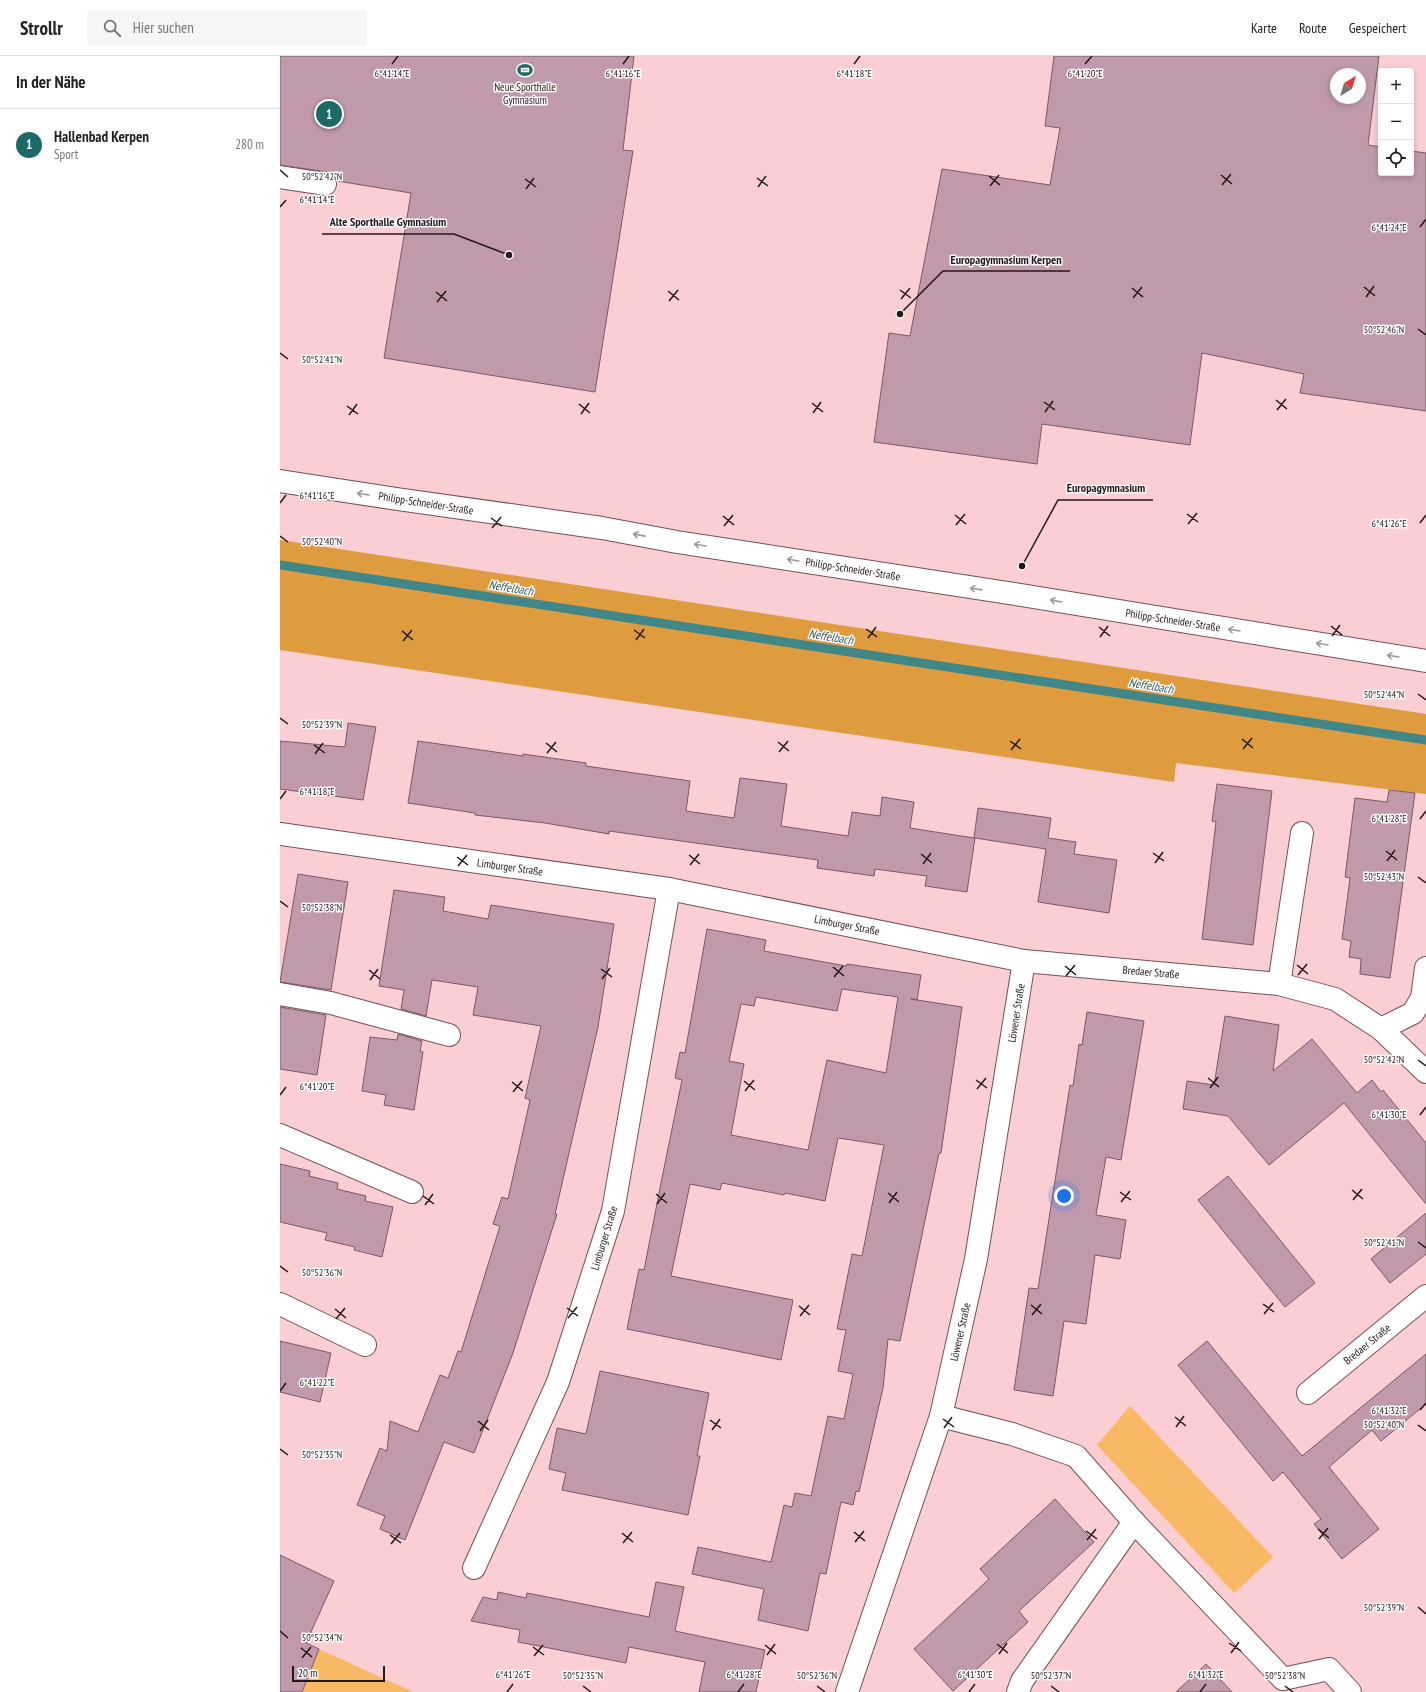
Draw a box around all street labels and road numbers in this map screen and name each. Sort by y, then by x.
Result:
street label: Philipp-Schneider-Straße [378,489,475,517]
street label: Philipp-Schneider-Straße [805,555,902,583]
street label: Philipp-Schneider-Straße [1125,606,1222,634]
street label: Limburger Straße [476,855,544,879]
street label: Limburger Straße [813,912,881,938]
street label: Bredaer Straße [1122,963,1180,981]
street label: Löwener Straße [1004,982,1028,1043]
street label: Limburger Straße [588,1204,621,1272]
street label: Löwener Straße [946,1301,974,1363]
street label: Bredaer Straße [1341,1320,1394,1367]

